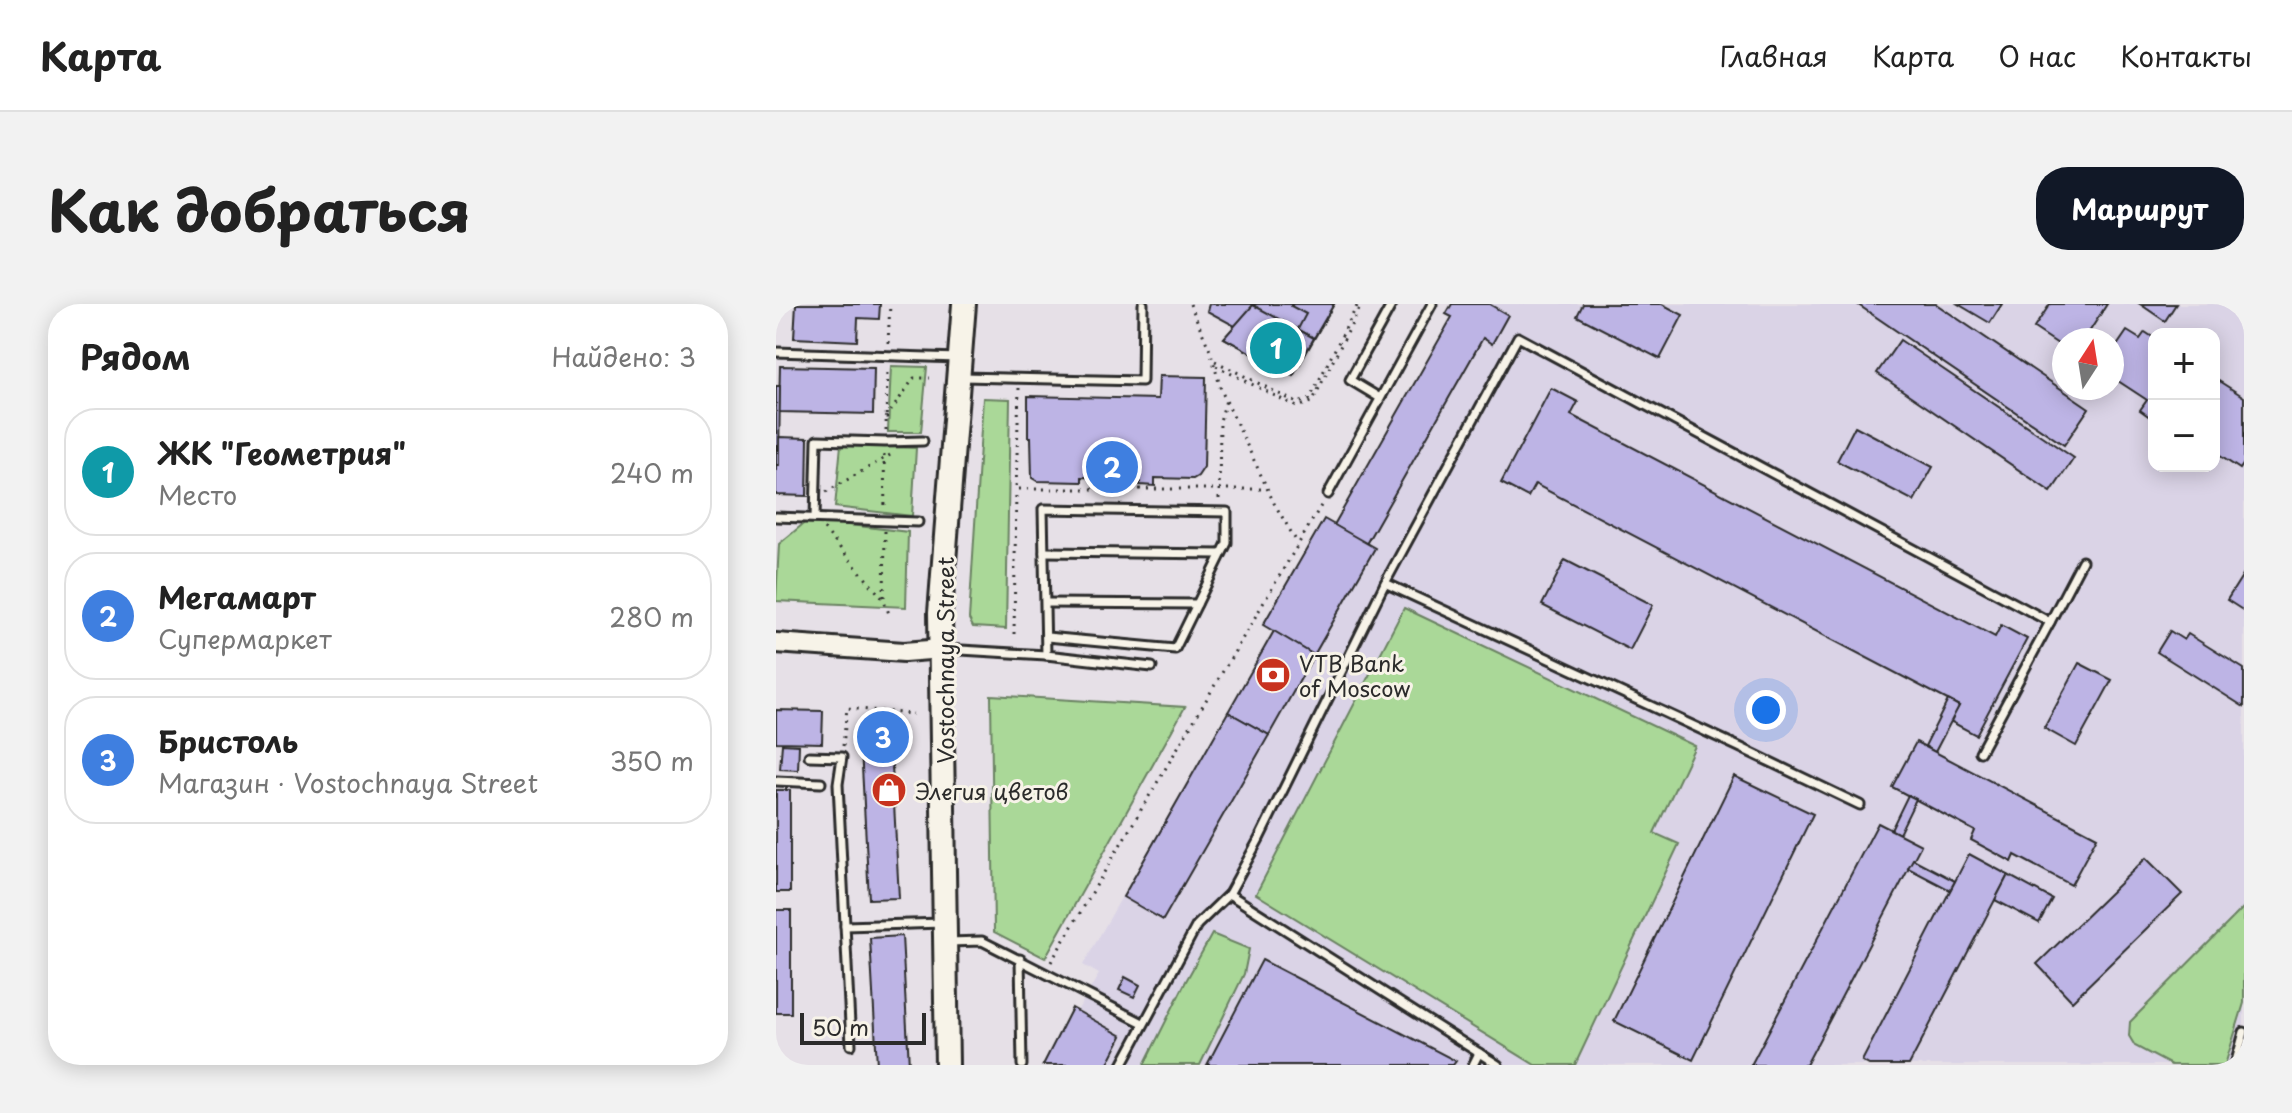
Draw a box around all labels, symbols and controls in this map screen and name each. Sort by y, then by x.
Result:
text: Карта [40,27,162,84]
text: Главная [1720,34,1828,77]
text: Карта [1872,34,1954,77]
text: О нас [1998,34,2076,77]
text: Контакты [2120,34,2252,77]
text: Как добраться [48,166,471,251]
button: Маршрут [2036,167,2244,250]
pin: 1 [1250,318,1302,378]
north arrow [2052,328,2124,400]
map controls [2148,328,2220,472]
button: + [2148,328,2220,400]
text: Рядом [80,330,191,382]
text: Найдено: 3 [552,337,696,376]
button: − [2148,400,2220,472]
text: ЖК "Геометрия" [158,430,406,475]
pin: 2 [1086,437,1138,497]
text: 1 [102,453,114,492]
text: 240 m [610,453,694,492]
text: Место [158,475,237,514]
street label: Vostochnaya Street [928,557,961,763]
text: Мегамарт [158,574,316,619]
text: 2 [99,597,117,636]
text: 280 m [609,597,694,636]
text: Супермаркет [158,619,332,658]
place label: VTB Bank of Moscow [1299,646,1410,704]
bank icon: VTB Bank of Moscow [1254,656,1292,694]
your location [1746,690,1786,730]
pin: 3 [857,707,909,767]
text: Бристоль [158,718,298,763]
text: 3 [99,741,117,780]
text: 350 m [610,741,694,780]
text: Магазин · Vostochnaya Street [158,763,538,802]
shop icon: Элегия цветов [870,771,908,809]
place label: Элегия цветов [915,774,1068,807]
scale bar [800,1009,926,1045]
text: 50 m [812,1010,869,1043]

